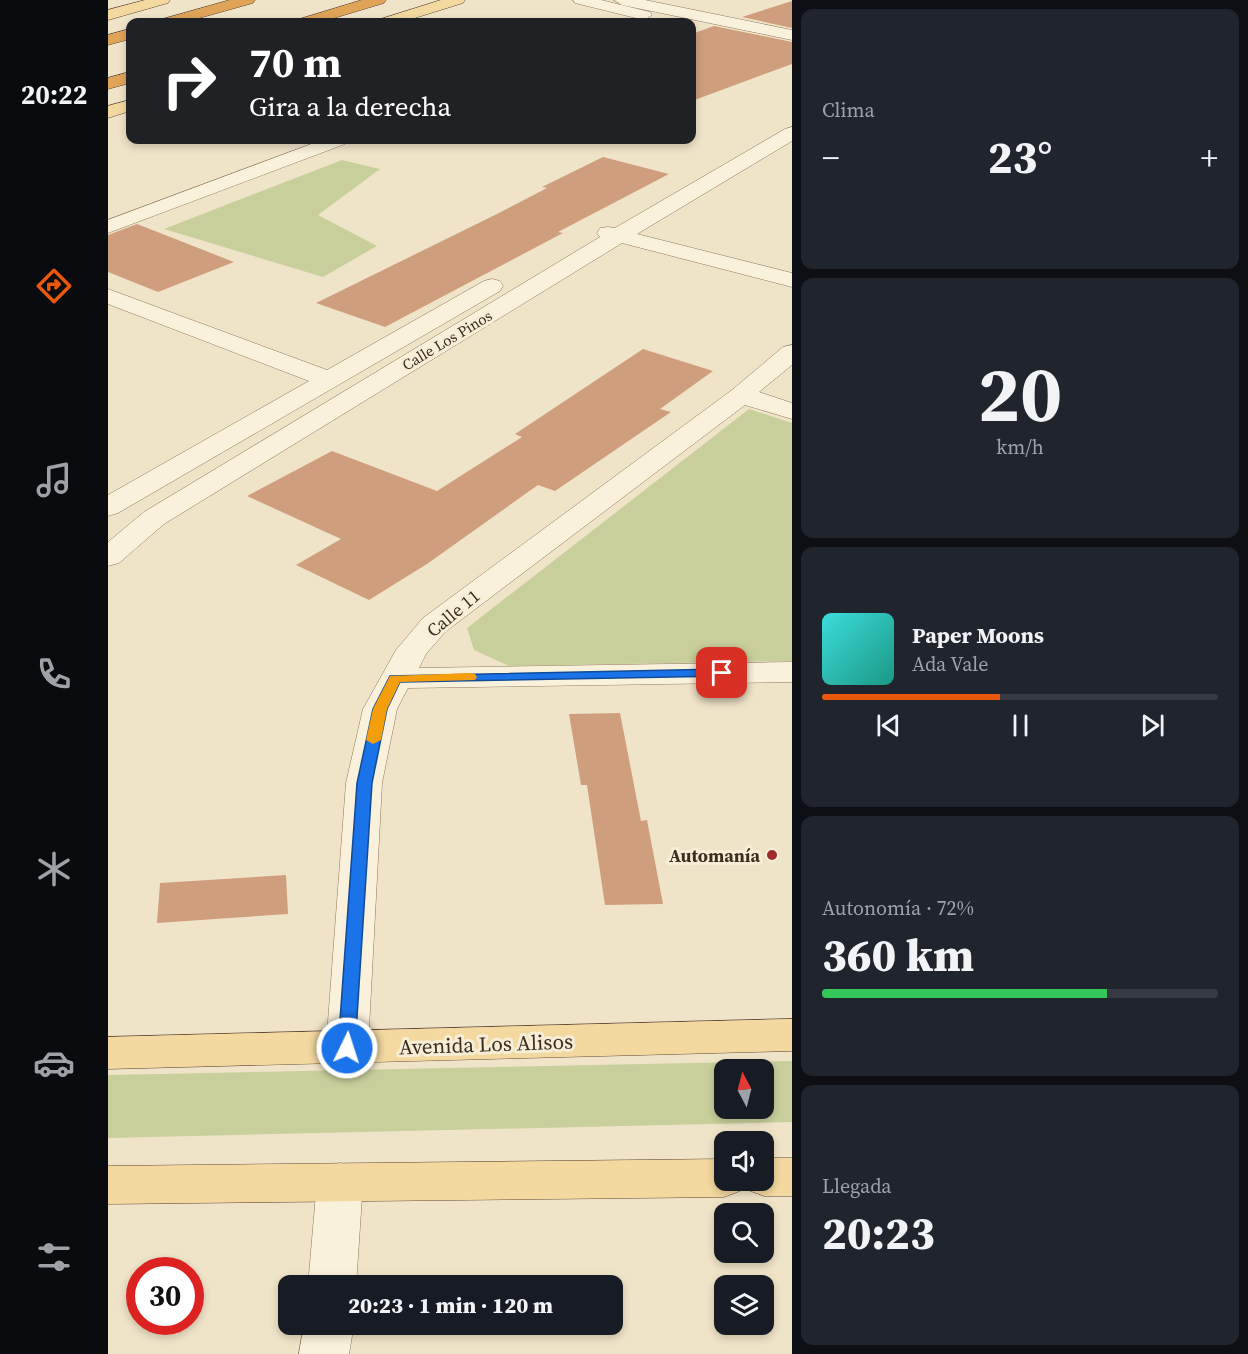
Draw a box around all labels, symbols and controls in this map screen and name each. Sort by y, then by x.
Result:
text: 70 m [249,33,342,91]
icon: right [150,42,228,120]
text: 20:22 [21,76,87,113]
text: Gira a la derecha [249,88,451,125]
text: Clima [822,96,875,124]
text: 23° [988,126,1052,188]
text: − [822,135,840,180]
text: + [1200,135,1218,180]
icon: directions [33,265,75,307]
street label: Calle Los Pinos [398,305,496,375]
text: 20 [978,340,1062,447]
text: km/h [996,433,1044,461]
icon: music [33,459,75,501]
street label: Calle 11 [421,583,485,643]
text: Paper Moons [912,620,1044,650]
pin [696,647,747,698]
text: Ada Vale [912,650,988,678]
icon: phone [33,653,75,695]
icon: arrive [705,656,738,689]
icon: previous [872,709,905,742]
icon: pause [1004,709,1037,742]
icon: next [1136,709,1169,742]
place label: Automanía [669,843,760,868]
icon: climate [33,848,75,890]
marker: Automanía [765,848,779,862]
text: Autonomía · 72% [822,894,974,922]
text: 360 km [822,924,974,986]
position arrow [315,1016,379,1080]
street label: Avenida Los Alisos [398,1026,574,1062]
icon: car [33,1042,75,1084]
north arrow [714,1059,774,1119]
map controls [714,1059,774,1335]
button: sound [714,1131,774,1191]
text: Llegada [822,1172,892,1200]
text: 20:23 [822,1202,935,1264]
button: search [714,1203,774,1263]
icon: filters [33,1236,75,1278]
speed limit sign: 30 [126,1257,204,1335]
button: layers [714,1275,774,1335]
text: 20:23 · 1 min · 120 m [348,1290,553,1320]

